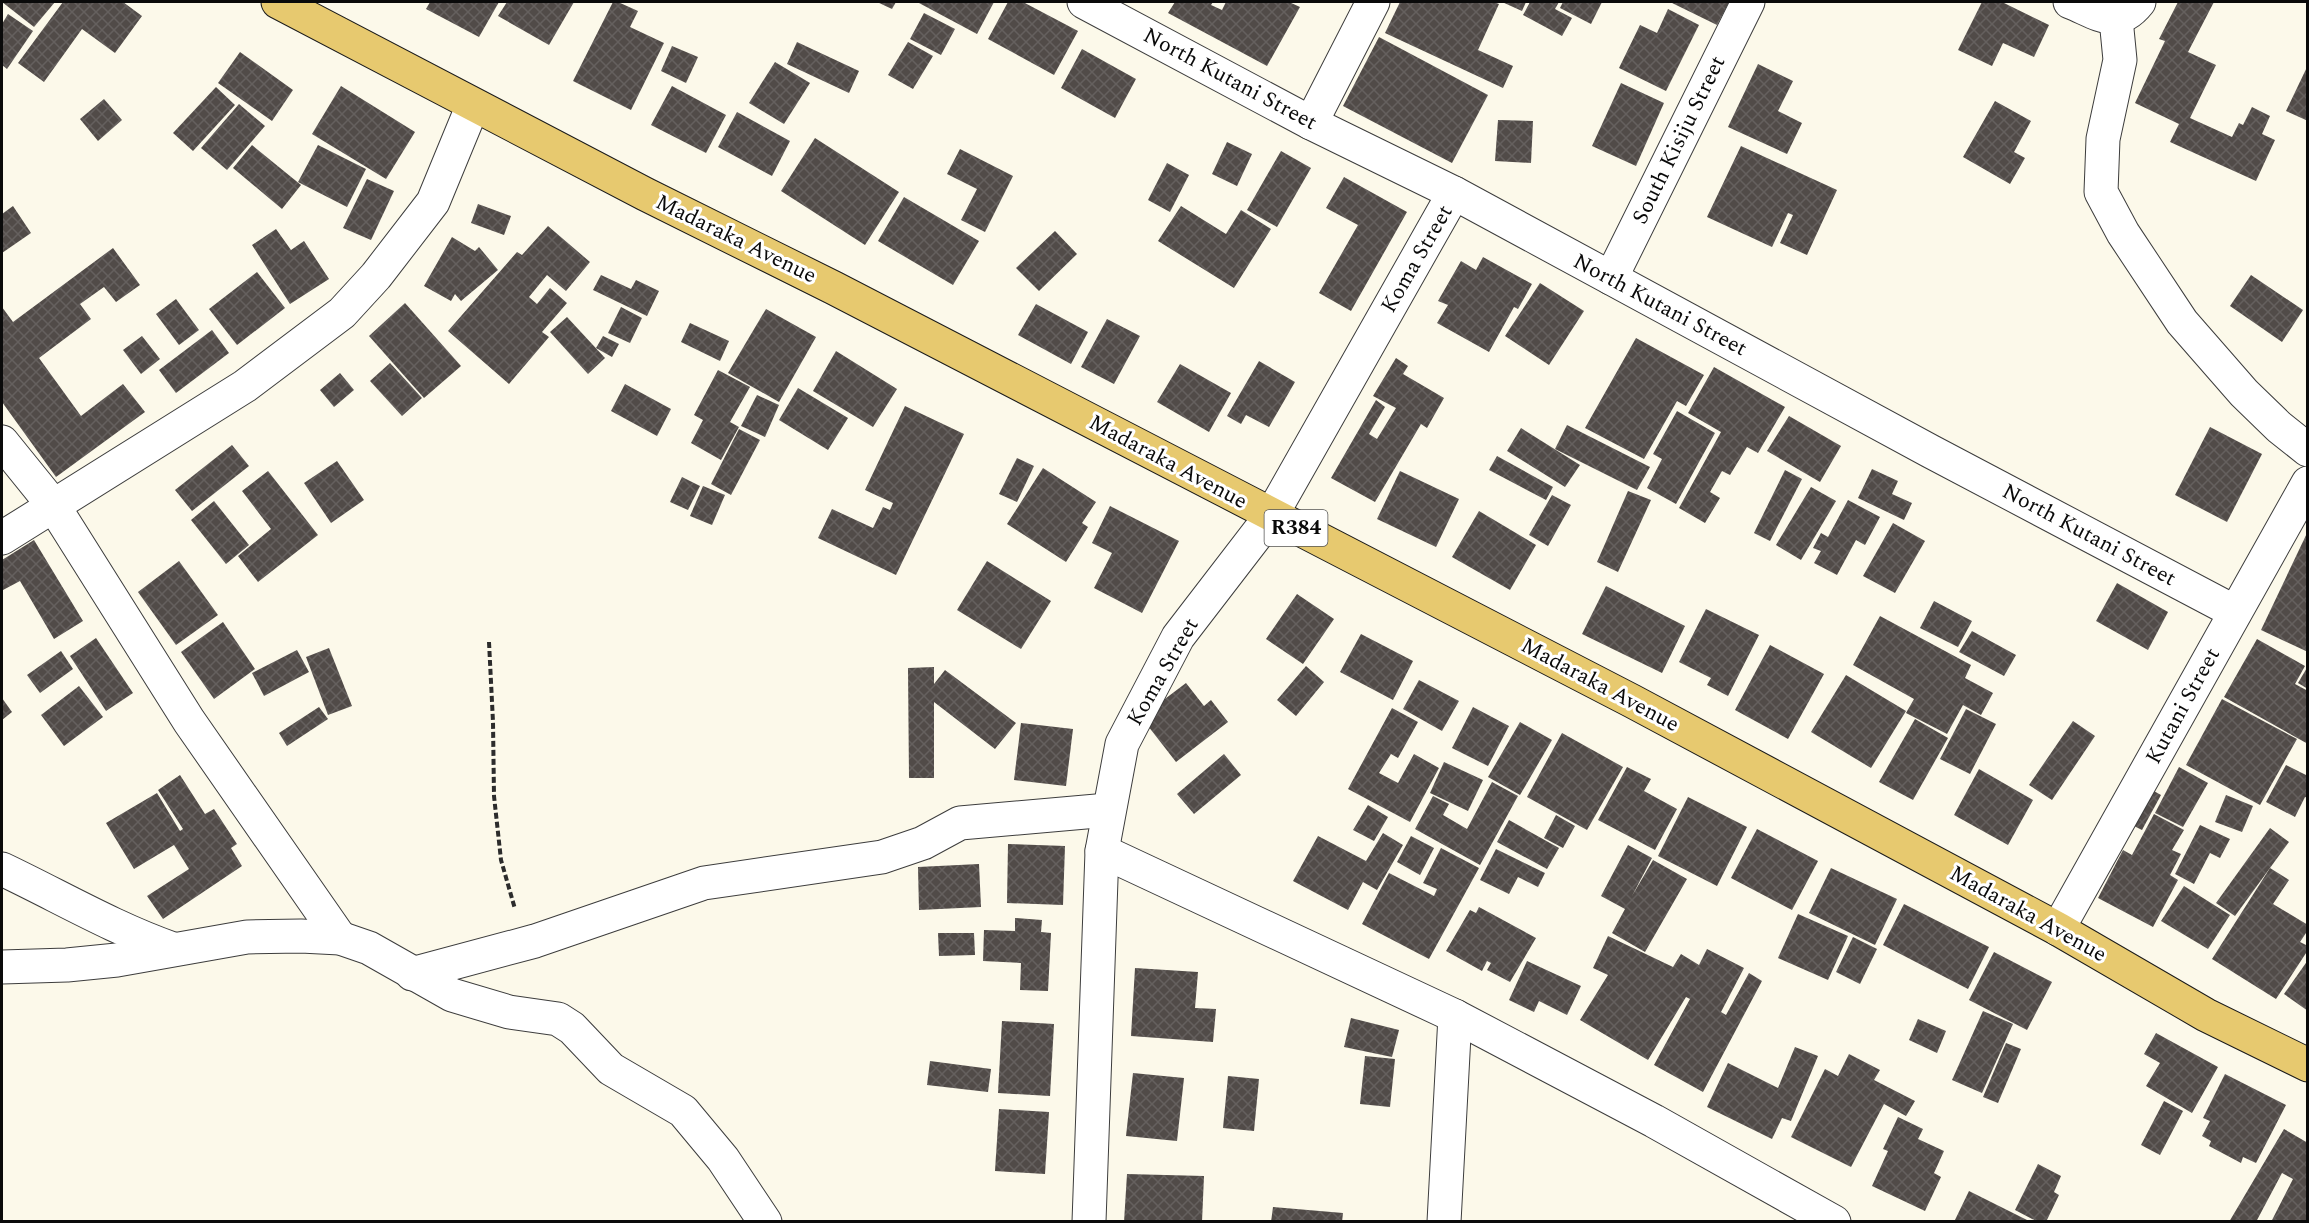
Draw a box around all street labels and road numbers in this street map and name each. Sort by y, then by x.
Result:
street label: North Kutani Street [1137,19,1323,139]
street label: South Kisiju Street [1624,50,1734,230]
street label: Madaraka Avenue [650,186,822,292]
street label: Koma Street [1373,199,1461,319]
street label: North Kutani Street [1567,245,1753,365]
street label: Madaraka Avenue [1083,406,1253,518]
street label: North Kutani Street [1996,475,2182,595]
road number: R384 [1264,510,1328,546]
street label: Koma Street [1119,612,1207,732]
street label: Madaraka Avenue [1515,629,1685,741]
street label: Kutani Street [2137,641,2229,770]
street label: Madaraka Avenue [1943,857,2113,971]

